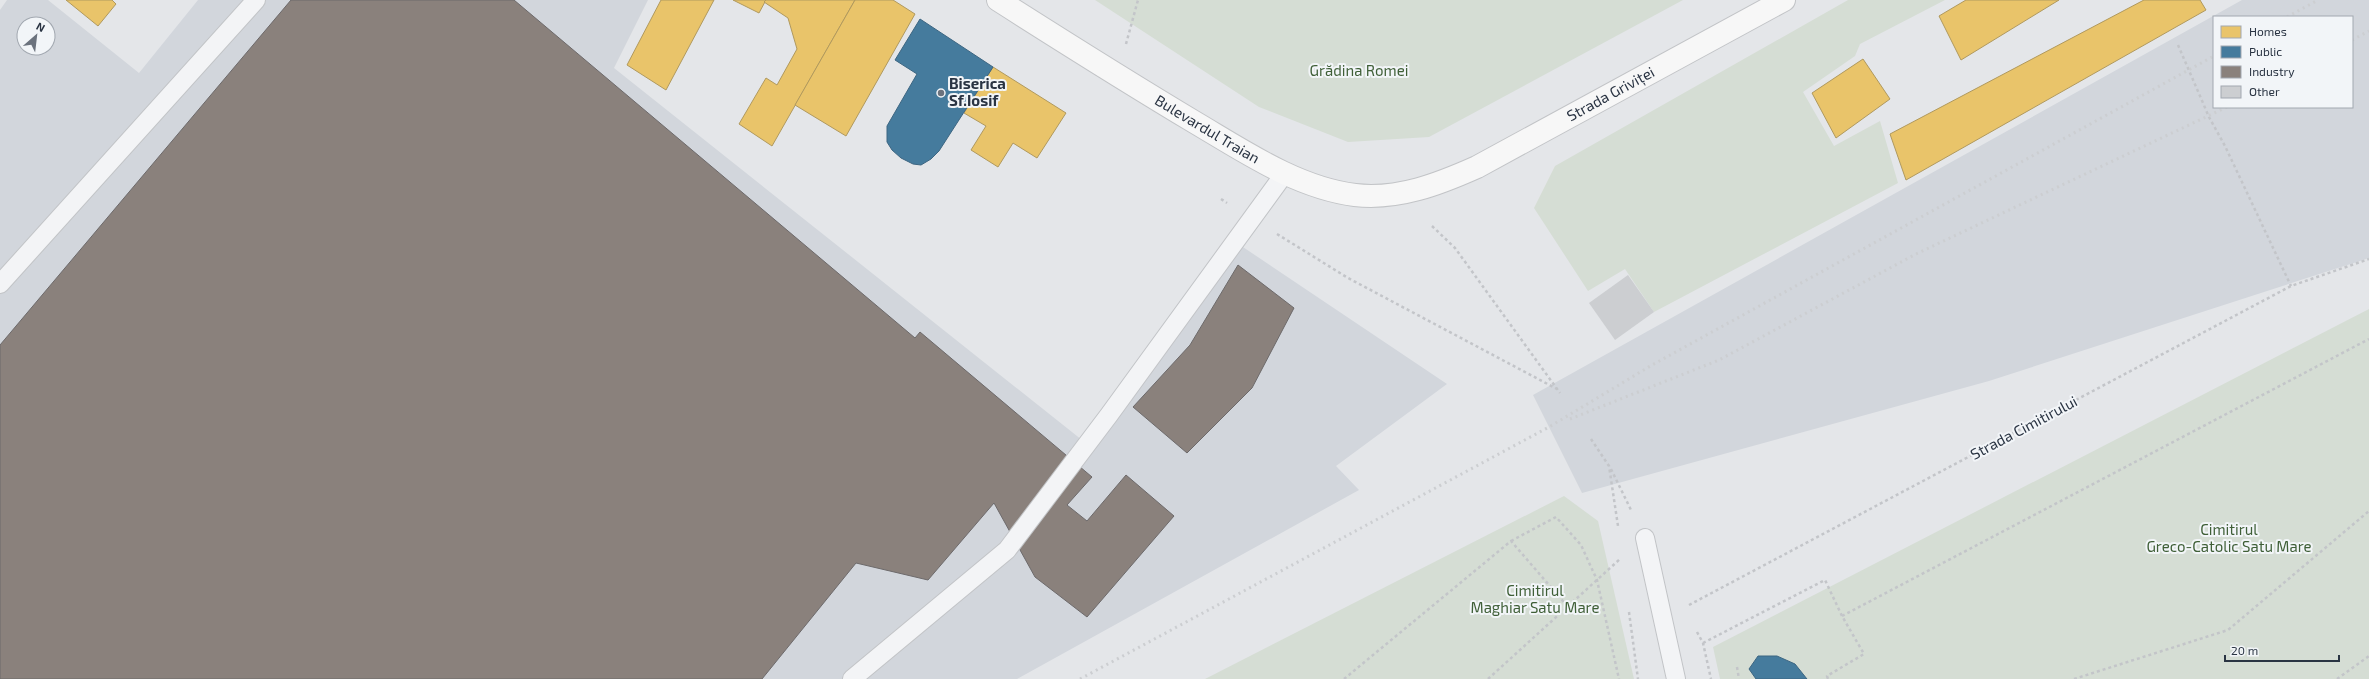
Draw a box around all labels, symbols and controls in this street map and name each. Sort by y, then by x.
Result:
north arrow [16,16,56,56]
legend [2213,16,2353,108]
text: N [34,19,48,34]
text: Homes [2249,24,2287,38]
text: Public [2249,44,2282,58]
park label: Grădina Romei [1310,61,1408,79]
street label: Strada Griviței [1563,62,1657,124]
text: Industry [2249,64,2295,78]
place label: Biserica Sf.Iosif [949,74,1006,109]
text: Other [2249,84,2280,98]
marker: Biserica Sf.Iosif [936,88,946,98]
street label: Bulevardul Traian [1152,90,1263,167]
street label: Strada Cimitirului [1967,391,2080,463]
park label: Cimitirul Greco-Catolic Satu Mare [2146,520,2312,555]
park label: Cimitirul Maghiar Satu Mare [1470,581,1600,616]
scale bar [2225,637,2339,663]
text: 20 m [2231,643,2258,657]

